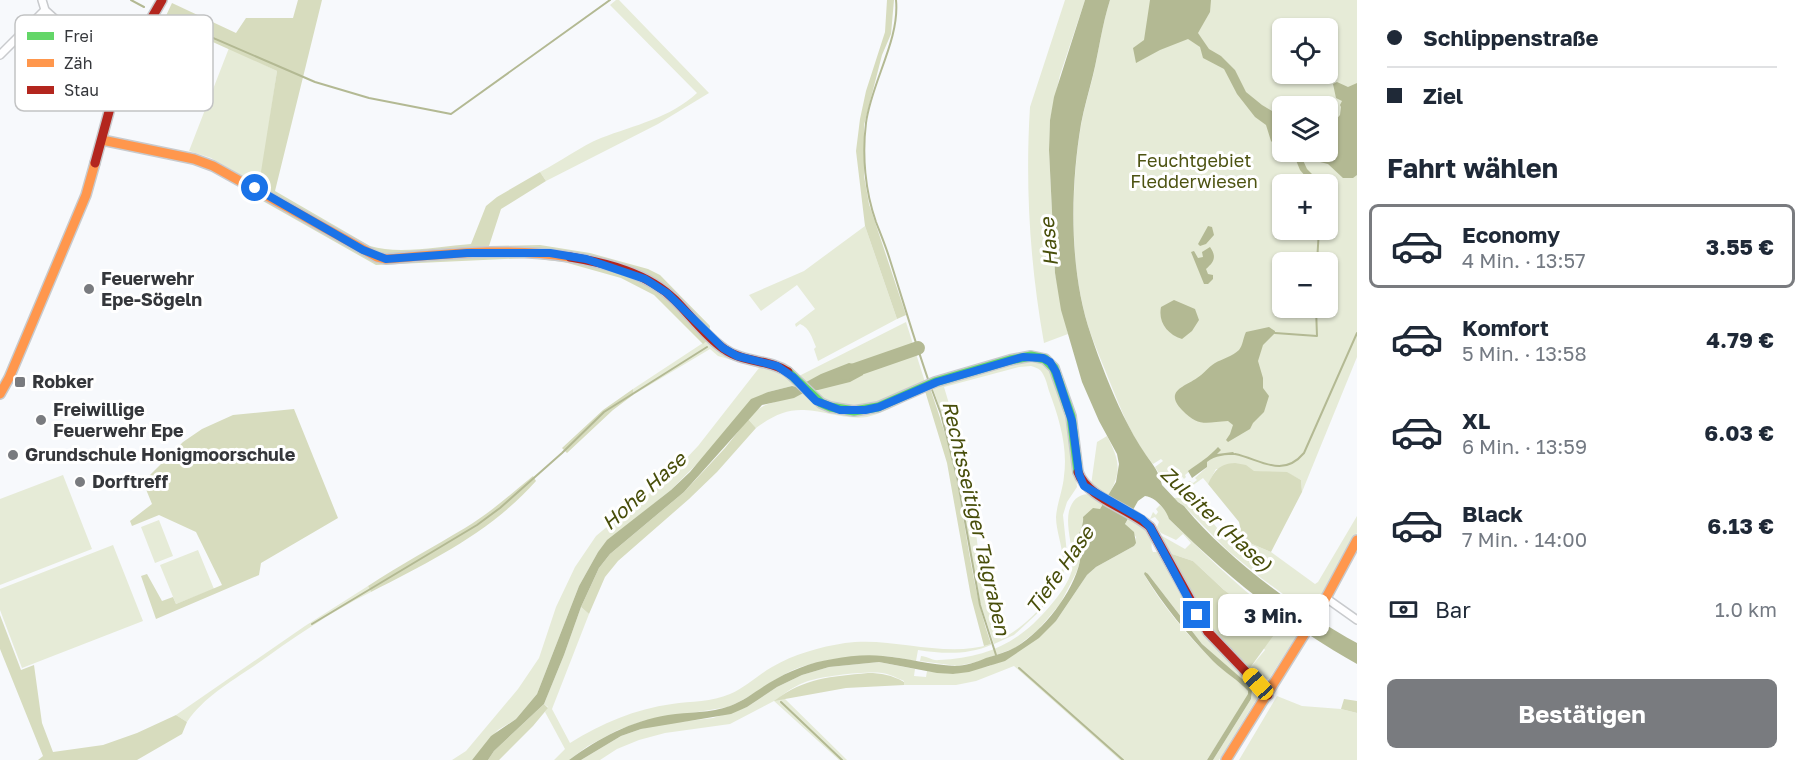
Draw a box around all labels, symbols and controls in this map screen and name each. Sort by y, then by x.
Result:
legend [15,15,213,111]
map controls [1272,18,1338,318]
button: locate [1272,18,1338,84]
text: Schlippenstraße [1423,24,1599,51]
text: Frei [64,26,93,46]
text: Zäh [64,53,92,73]
text: Stau [64,80,99,100]
text: Ziel [1423,82,1463,109]
button: layers [1272,96,1338,162]
park label: Feuchtgebiet Fledderwiesen [1130,149,1258,192]
text: Fahrt wählen [1387,152,1558,184]
route start [241,174,268,201]
button: + [1272,174,1338,240]
water label: Hase [1034,215,1062,267]
icon: car [1390,219,1444,273]
text: Economy [1462,221,1560,248]
text: 3.55 € [1706,233,1774,260]
text: 4 Min. · 13:57 [1462,248,1586,272]
button: − [1272,252,1338,318]
place label: Feuerwehr Epe-Sögeln [101,267,202,310]
marker: Feuerwehr Epe-Sögeln [82,282,96,296]
icon: car [1390,312,1444,366]
text: Komfort [1462,314,1549,341]
text: 4.79 € [1706,326,1774,353]
text: 5 Min. · 13:58 [1462,341,1587,365]
place label: Robker [32,370,94,392]
marker: Robker [13,375,27,389]
place label: Freiwillige Feuerwehr Epe [53,398,184,441]
water label: Rechtsseitiger Talgraben [937,398,1016,638]
icon: car [1390,405,1444,459]
text: XL [1462,407,1490,434]
marker: Freiwillige Feuerwehr Epe [34,413,48,427]
text: 6.03 € [1704,419,1774,446]
text: 6 Min. · 13:59 [1462,434,1587,458]
place label: Grundschule Honigmoorschule [25,443,296,465]
water label: Hohe Hase [596,445,691,534]
marker: Grundschule Honigmoorschule [6,448,20,462]
water label: Zuleiter (Hase) [1156,461,1278,576]
place label: Dorftreff [92,470,168,492]
marker: Dorftreff [73,475,87,489]
icon: car [1390,498,1444,552]
text: Black [1462,500,1523,527]
text: 6.13 € [1707,512,1774,539]
water label: Tiefe Hase [1020,520,1099,618]
text: 7 Min. · 14:00 [1462,527,1587,551]
icon: cash [1387,593,1420,626]
callout: 3 Min. [1218,594,1329,636]
text: Bar [1435,596,1471,623]
text: 1.0 km [1715,597,1777,621]
route end [1183,601,1210,628]
text: 3 Min. [1244,603,1303,627]
car [1239,665,1277,703]
button: Bestätigen [1387,679,1777,748]

